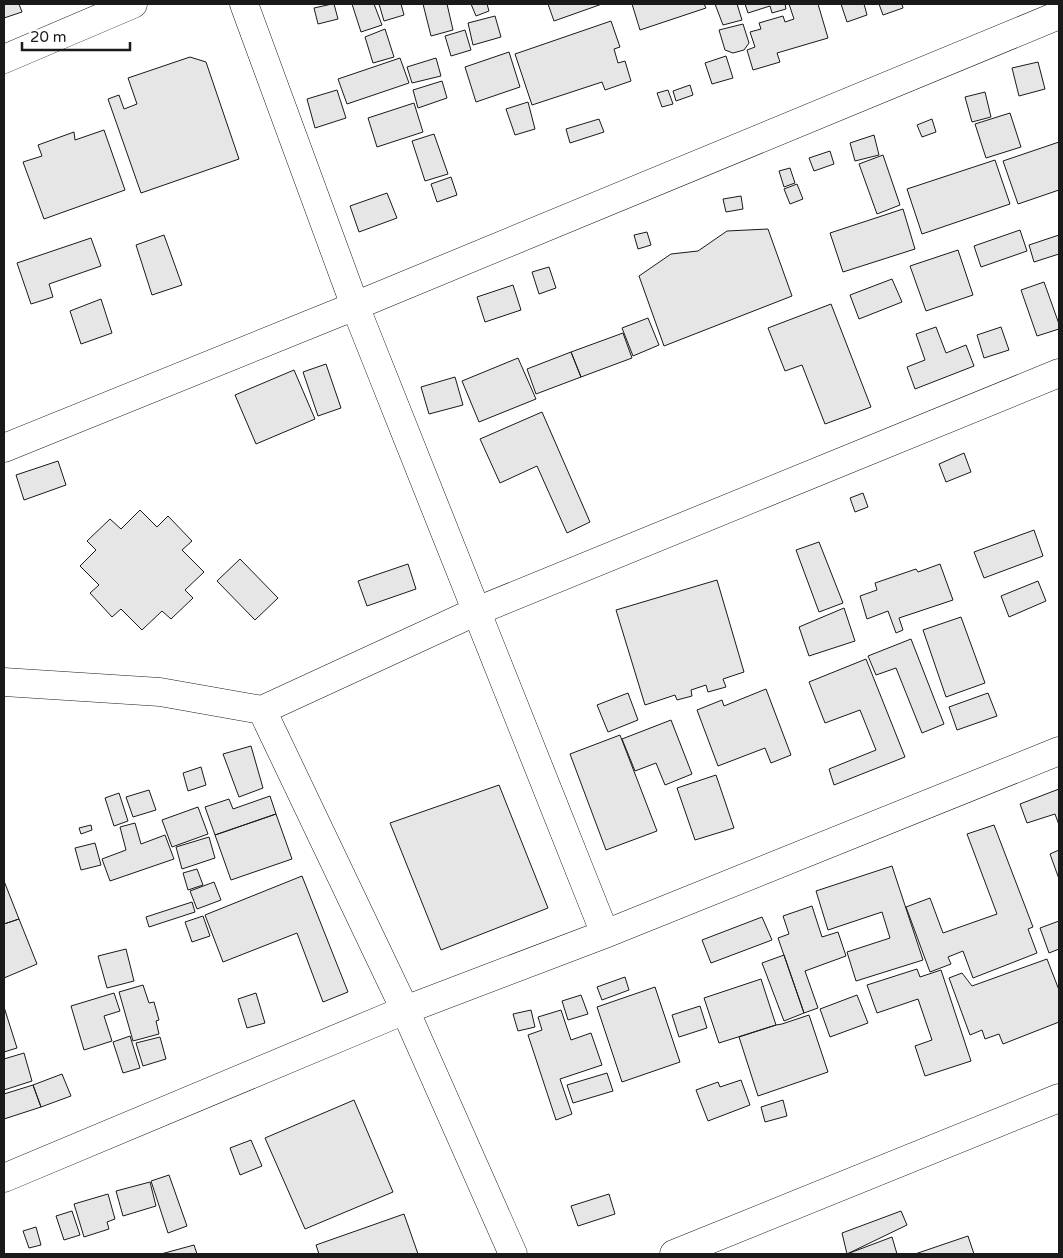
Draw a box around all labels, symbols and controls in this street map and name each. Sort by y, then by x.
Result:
scale bar [22,20,130,52]
text: 20 m [30,28,67,46]

